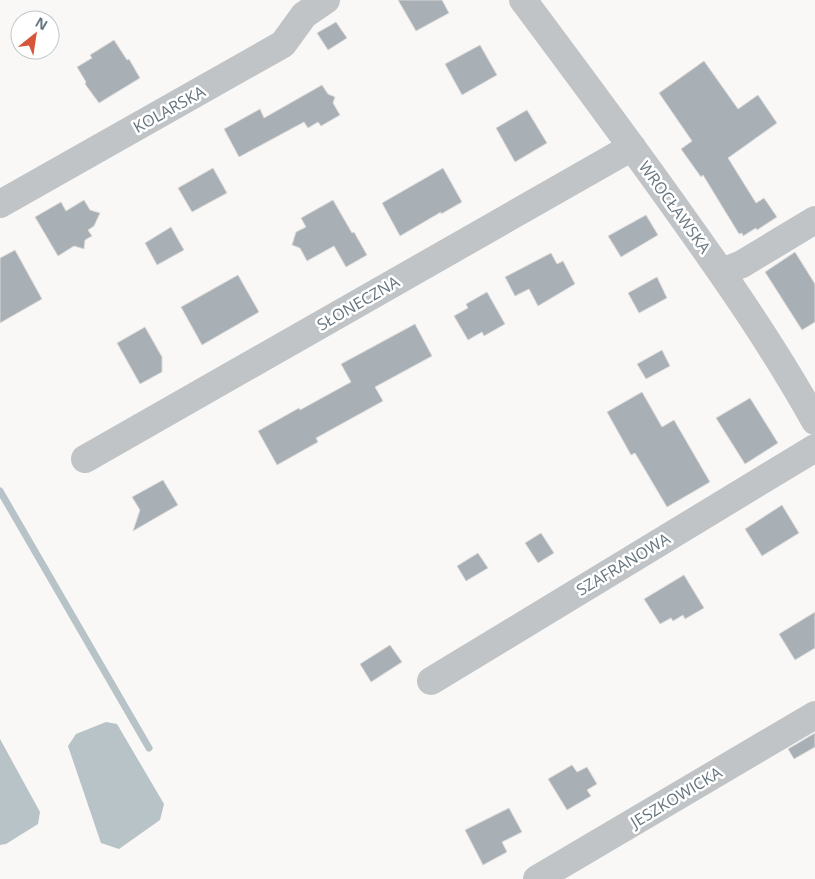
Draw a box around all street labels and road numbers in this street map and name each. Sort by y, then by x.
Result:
street label: KOLARSKA [129,80,210,138]
street label: WROCŁAWSKA [634,156,716,258]
street label: SŁONECZNA [313,270,404,336]
street label: SZAFRANOWA [572,527,675,601]
street label: JESZKOWICKA [625,761,726,834]

